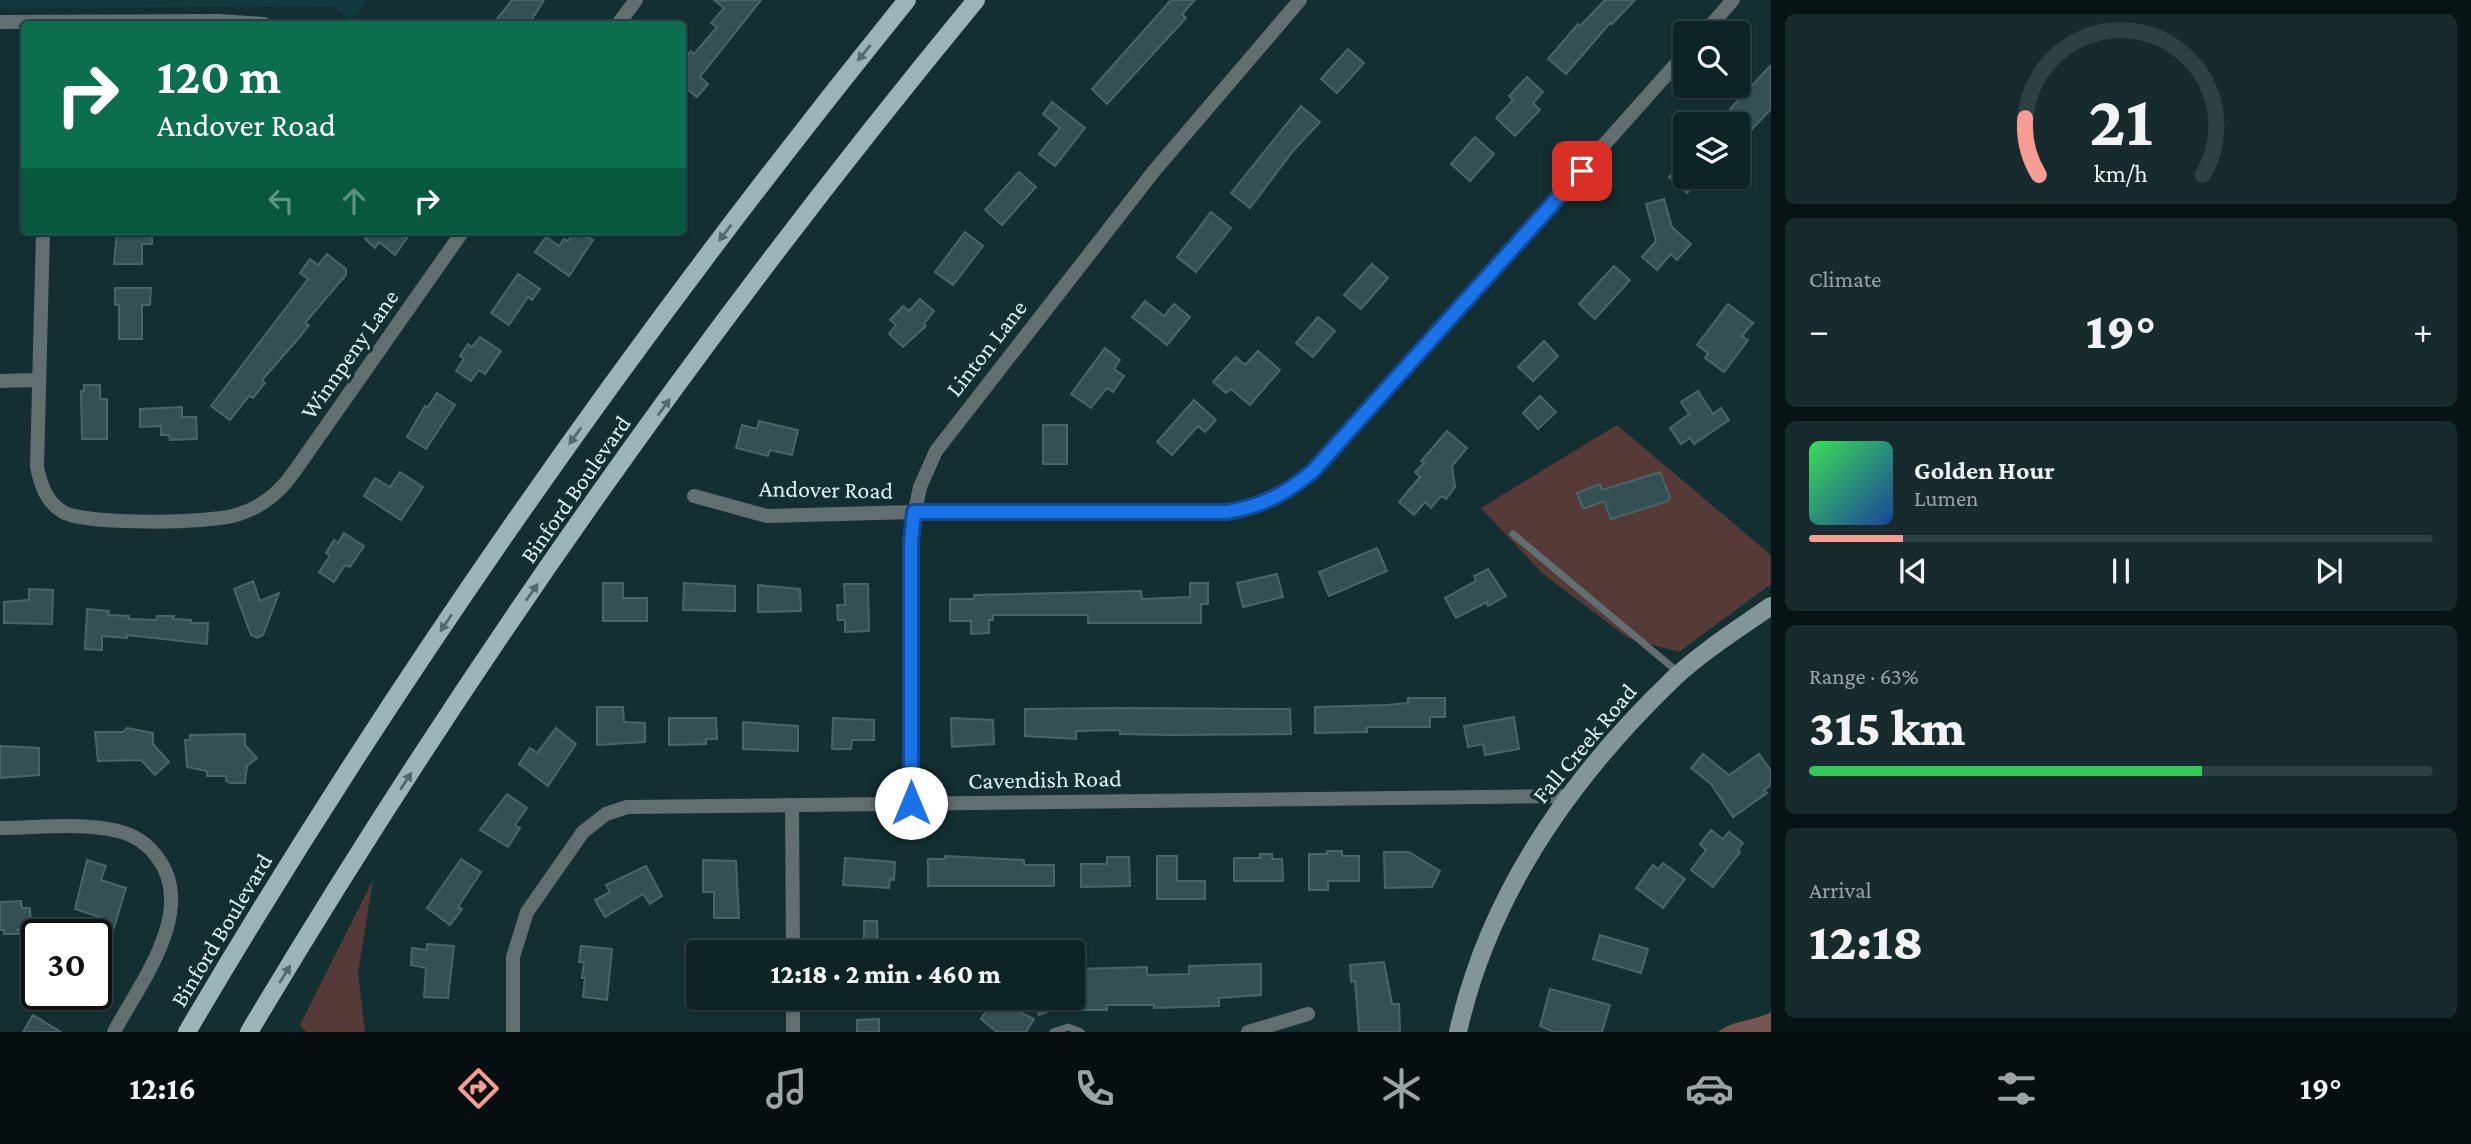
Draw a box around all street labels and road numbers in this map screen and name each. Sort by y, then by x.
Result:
street label: Winnpeny Lane [294,284,404,424]
street label: Linton Lane [940,294,1032,402]
street label: Binford Boulevard [514,410,636,568]
street label: Andover Road [759,474,894,504]
street label: Fall Creek Road [1526,678,1642,808]
street label: Cavendish Road [968,764,1122,794]
street label: Binford Boulevard [165,848,277,1011]

